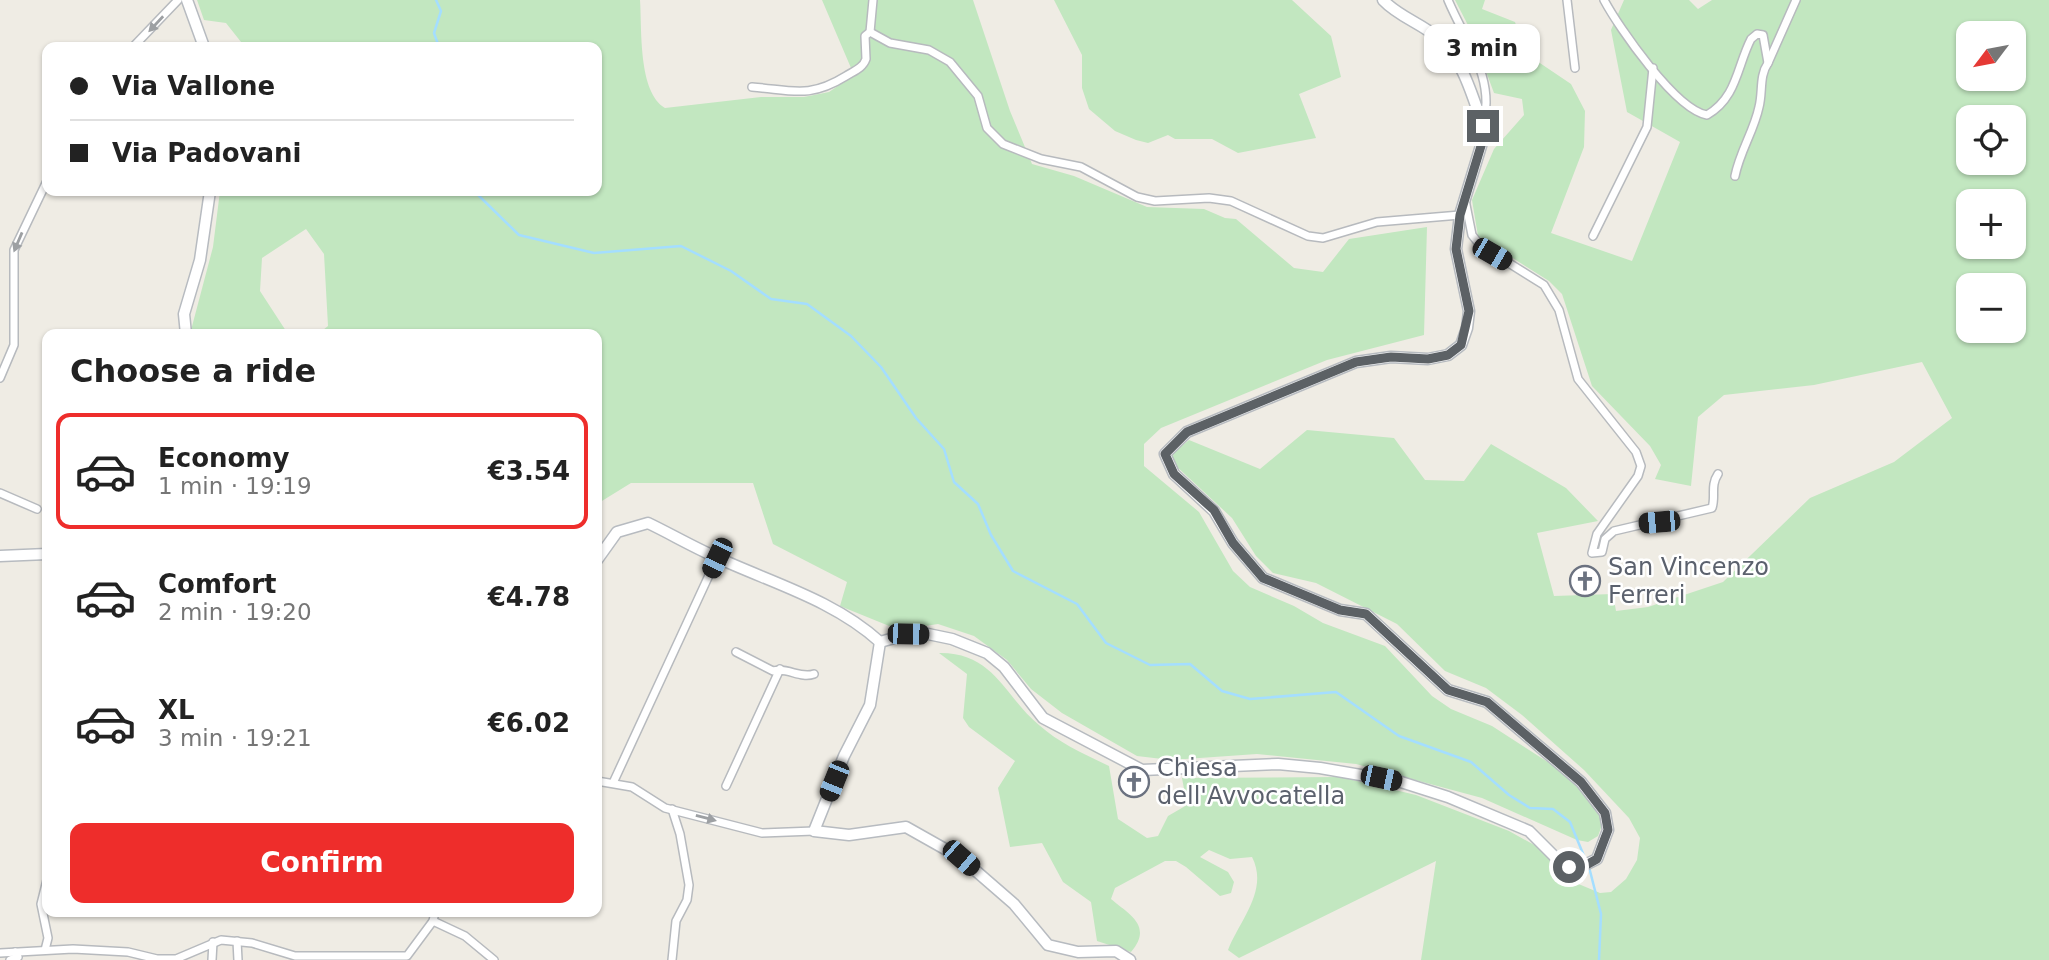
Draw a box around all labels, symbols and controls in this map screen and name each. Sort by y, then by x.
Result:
one-way arrow [148,15,164,32]
north arrow [1956,21,2026,91]
map controls [1956,21,2026,343]
callout: 3 min [1425,24,1541,74]
text: 3 min [1446,35,1518,61]
text: Via Vallone [112,71,275,101]
button: locate [1956,105,2026,175]
route end [1467,110,1499,142]
text: Via Padovani [112,138,301,168]
button: + [1956,189,2026,259]
one-way arrow [13,232,24,253]
car [1469,234,1516,274]
button: − [1956,273,2026,343]
text: Choose a ride [70,352,316,390]
icon: car [74,440,137,503]
text: Economy [158,443,289,473]
text: €3.54 [488,456,570,486]
text: 1 min · 19:19 [158,473,312,499]
car [1638,510,1681,534]
car [699,535,736,581]
place label: San Vincenzo Ferreri [1608,553,1769,609]
church icon: San Vincenzo Ferreri [1568,564,1602,598]
icon: car [74,566,137,629]
text: Comfort [158,569,276,599]
text: €4.78 [488,582,570,612]
text: 2 min · 19:20 [158,599,312,625]
car [887,623,930,645]
icon: car [74,692,137,755]
text: XL [158,695,195,725]
text: €6.02 [488,708,570,738]
text: 3 min · 19:21 [158,725,312,751]
place label: Chiesa dell'Avvocatella [1157,754,1345,810]
car [817,758,852,804]
car [1359,763,1404,793]
church icon: Chiesa dell'Avvocatella [1117,765,1151,799]
one-way arrow [695,813,717,824]
button: Confirm [70,823,574,903]
car [939,836,984,880]
route start [1553,851,1585,883]

